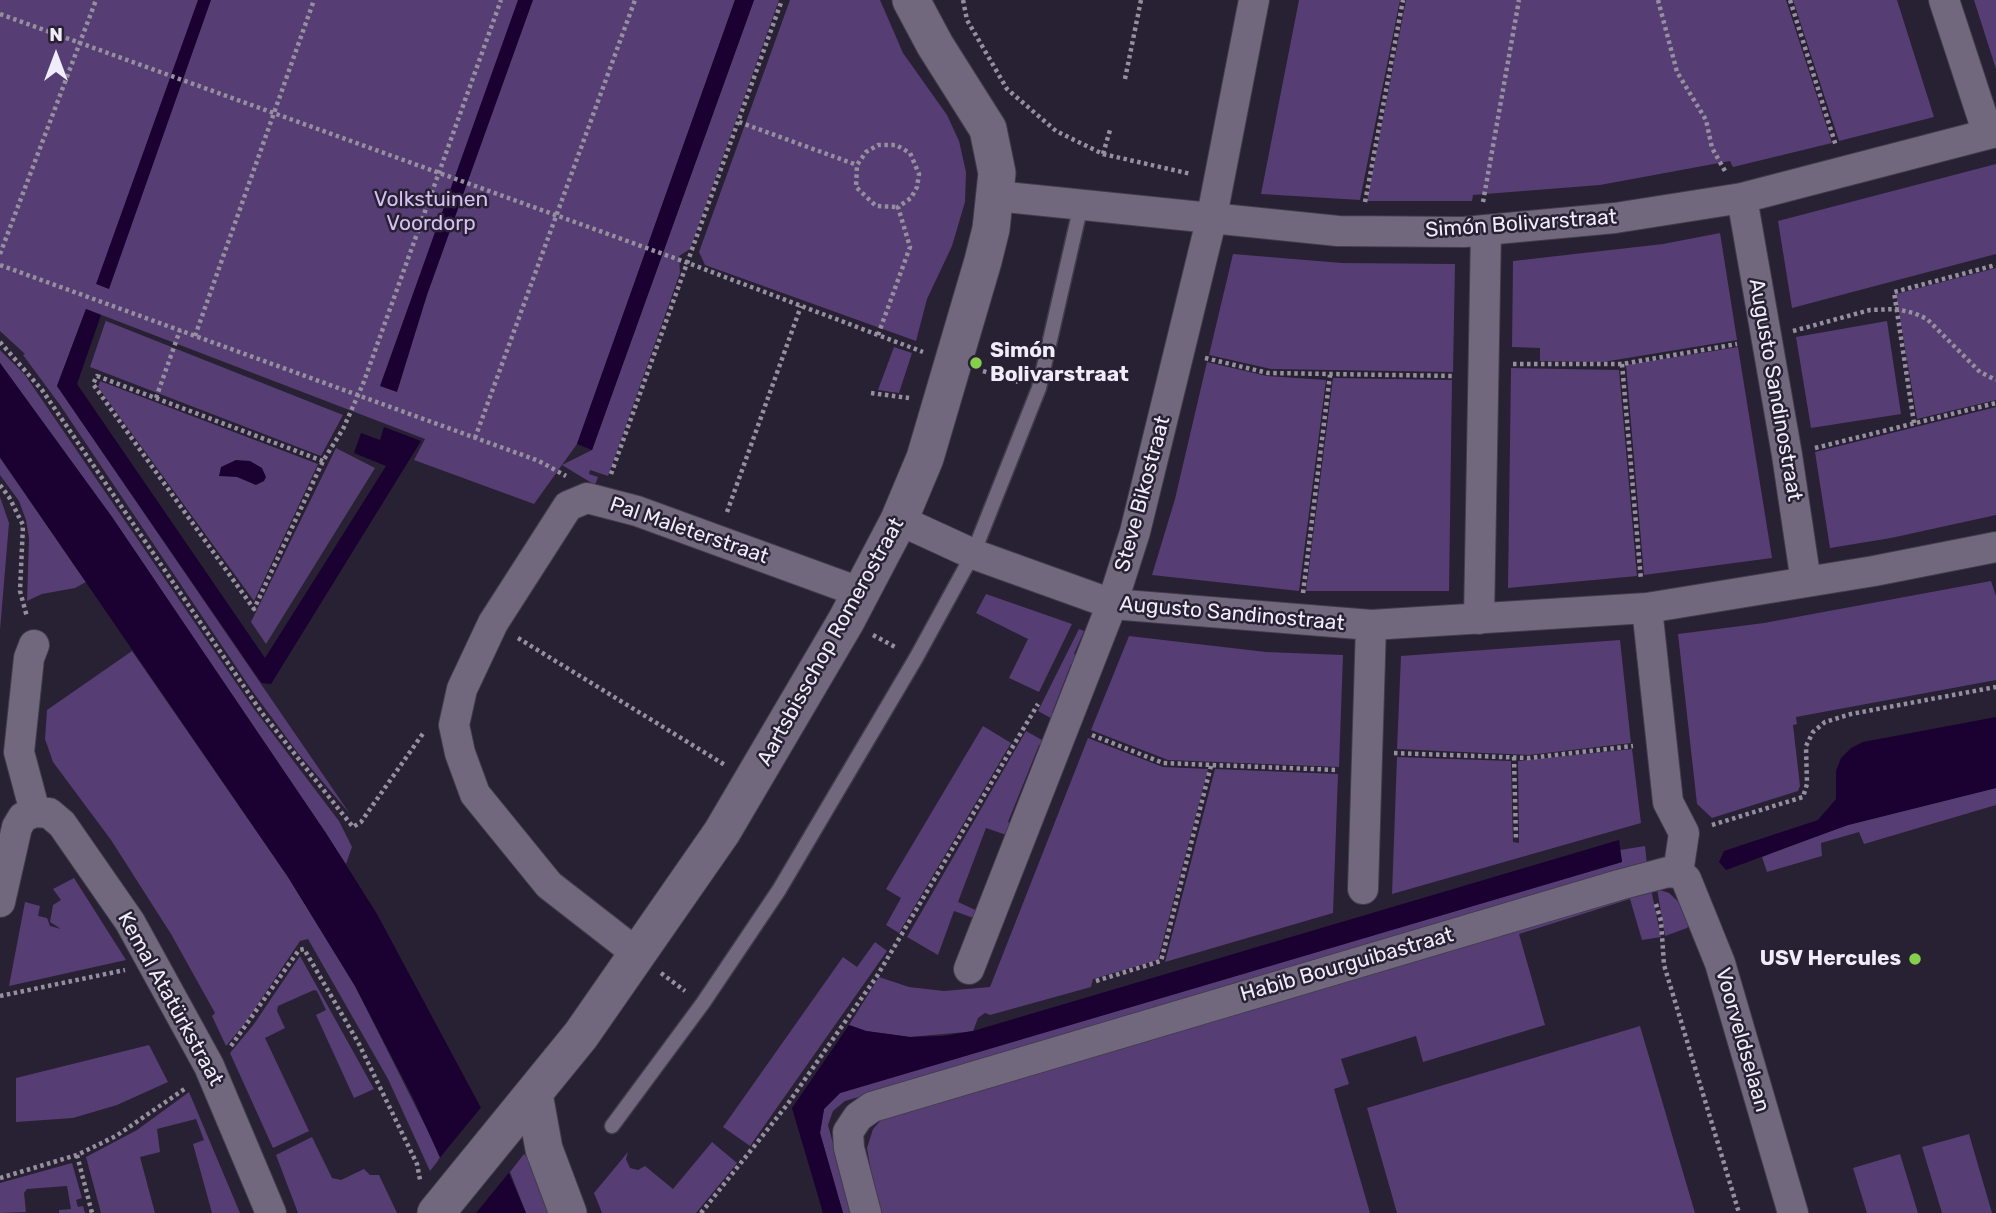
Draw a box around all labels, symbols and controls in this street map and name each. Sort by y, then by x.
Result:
north arrow [21,21,91,91]
text: N [49,23,63,46]
park label: Volkstuinen Voordorp [374,187,488,237]
street label: Simón Bolivarstraat [1424,205,1618,243]
street label: Augusto Sandinostraat [1743,277,1807,503]
place label: Simón Bolivarstraat [990,338,1129,388]
marker: Simón Bolivarstraat [968,355,984,371]
street label: Steve Bikostraat [1110,413,1176,575]
street label: Pal Maleterstraat [606,492,772,570]
street label: Aartsbisschop Romerostraat [752,514,910,770]
street label: Augusto Sandinostraat [1119,592,1345,636]
street label: Kemal Atatürkstraat [112,908,228,1090]
street label: Habib Bourguibastraat [1237,922,1457,1008]
place label: USV Hercules [1760,946,1901,972]
marker: USV Hercules [1907,951,1923,967]
street label: Voorveldselaan [1709,965,1775,1115]

